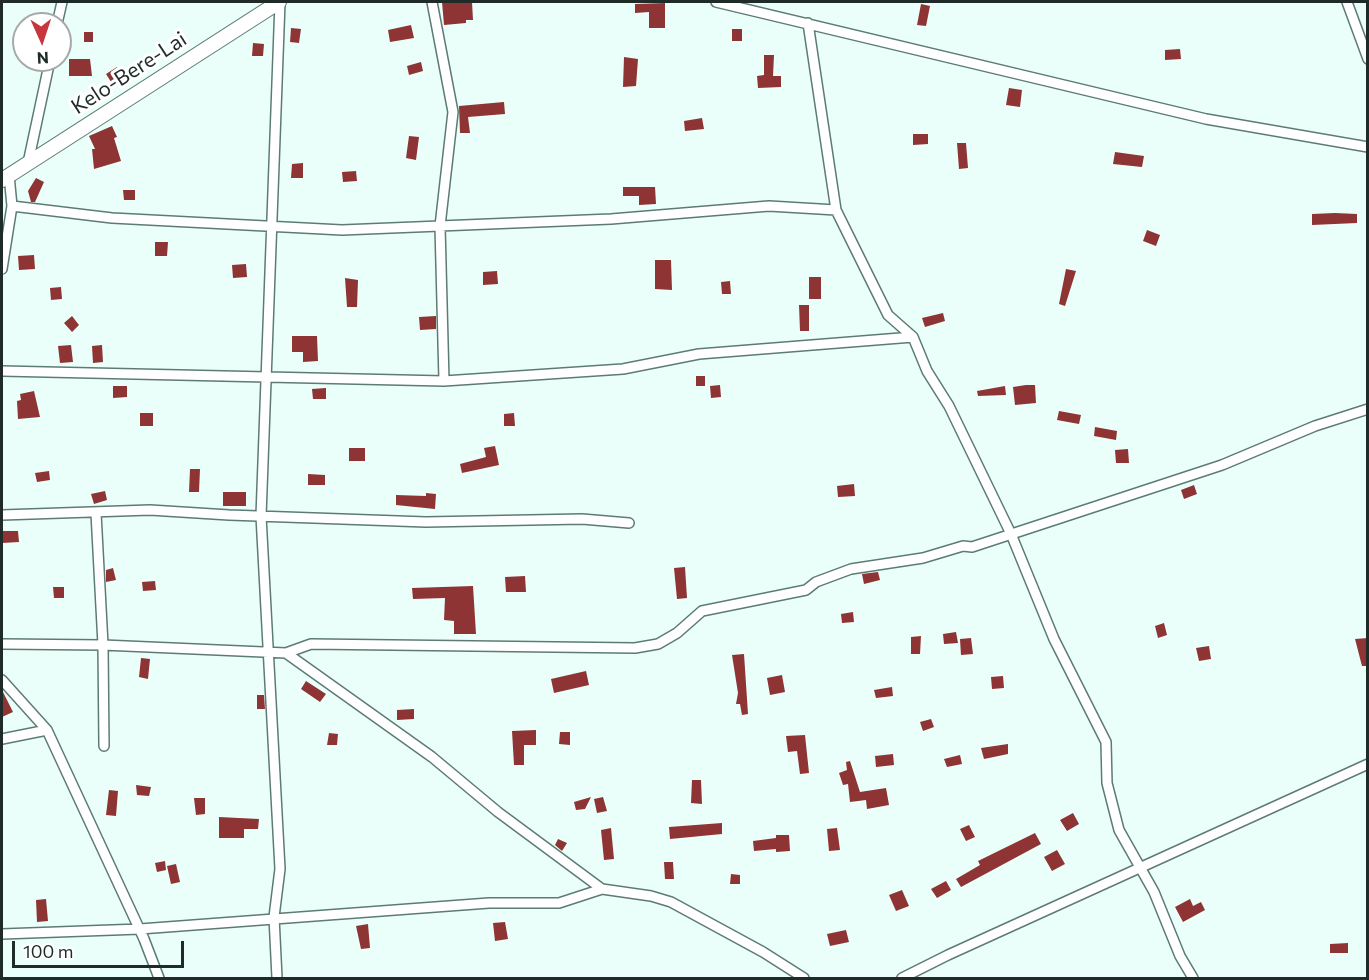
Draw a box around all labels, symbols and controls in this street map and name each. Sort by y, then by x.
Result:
north arrow [12,12,72,72]
street label: Kelo-Bere-Lai [67,26,191,120]
text: N [36,49,49,68]
scale bar [15,929,188,967]
text: 100 m [23,940,73,962]

